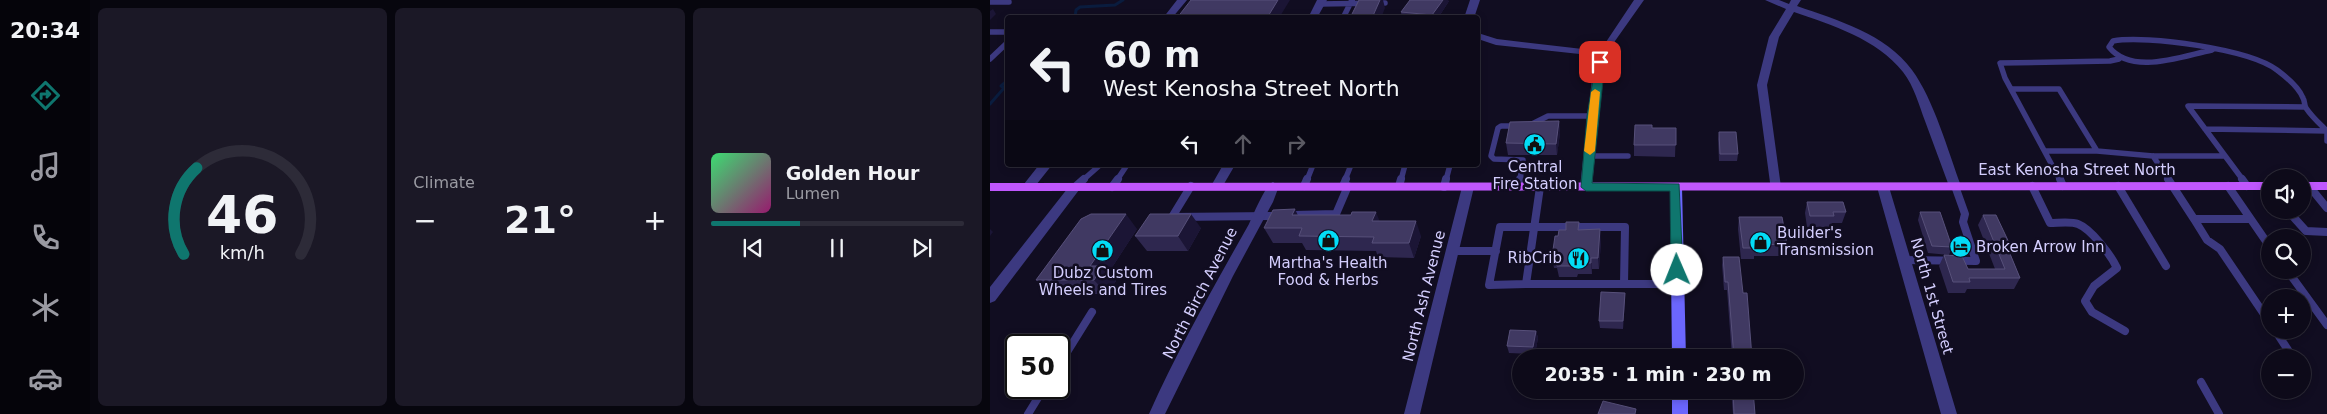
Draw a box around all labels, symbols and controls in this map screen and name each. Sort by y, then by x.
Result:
text: 20:34 [10,18,80,43]
icon: left [1020,35,1085,100]
text: 60 m [1103,35,1200,75]
pin [1579,41,1621,83]
icon: arrive [1586,48,1614,76]
text: West Kenosha Street North [1103,76,1400,101]
icon: directions [28,78,63,113]
icon: left [1176,130,1204,158]
icon: ahead [1229,130,1257,158]
icon: right [1282,130,1310,158]
public building icon: Central Fire Station [1523,132,1547,156]
icon: music [28,149,63,184]
place label: Central Fire Station [1493,158,1577,193]
street label: East Kenosha Street North [1978,161,2176,179]
text: Golden Hour [786,162,919,184]
map controls [2261,169,2311,399]
button: sound [2261,169,2311,219]
text: Climate [413,173,475,192]
text: Lumen [786,184,840,203]
text: 46 [206,185,279,245]
text: 21° [504,198,576,242]
text: − [413,204,437,237]
text: + [643,204,667,237]
icon: phone [28,220,63,255]
street label: North Birch Avenue [1159,224,1241,362]
place label: Builder's Transmission [1776,224,1874,259]
shop icon: Martha's Health Food & Herbs [1316,228,1340,252]
street label: North Ash Avenue [1399,228,1449,364]
button: search [2261,229,2311,279]
shop icon: Builder's Transmission [1749,230,1773,254]
icon: previous [739,234,767,262]
icon: pause [823,234,851,262]
icon: next [908,234,936,262]
hotel icon: Broken Arrow Inn [1948,235,1972,259]
street label: North 1st Street [1907,236,1957,356]
shop icon: Dubz Custom Wheels and Tires [1091,238,1115,262]
place label: Broken Arrow Inn [1976,238,2105,256]
text: km/h [220,242,265,263]
position arrow [1650,243,1702,295]
restaurant icon: RibCrib [1566,246,1590,270]
place label: RibCrib [1508,249,1562,267]
place label: Martha's Health Food & Herbs [1269,254,1387,289]
place label: Dubz Custom Wheels and Tires [1039,264,1167,299]
button: + [2261,289,2311,339]
icon: climate [28,290,63,325]
speed limit sign: 50 [1005,334,1070,399]
button: − [2261,349,2311,399]
icon: car [28,361,63,396]
text: 20:35 · 1 min · 230 m [1544,363,1772,385]

